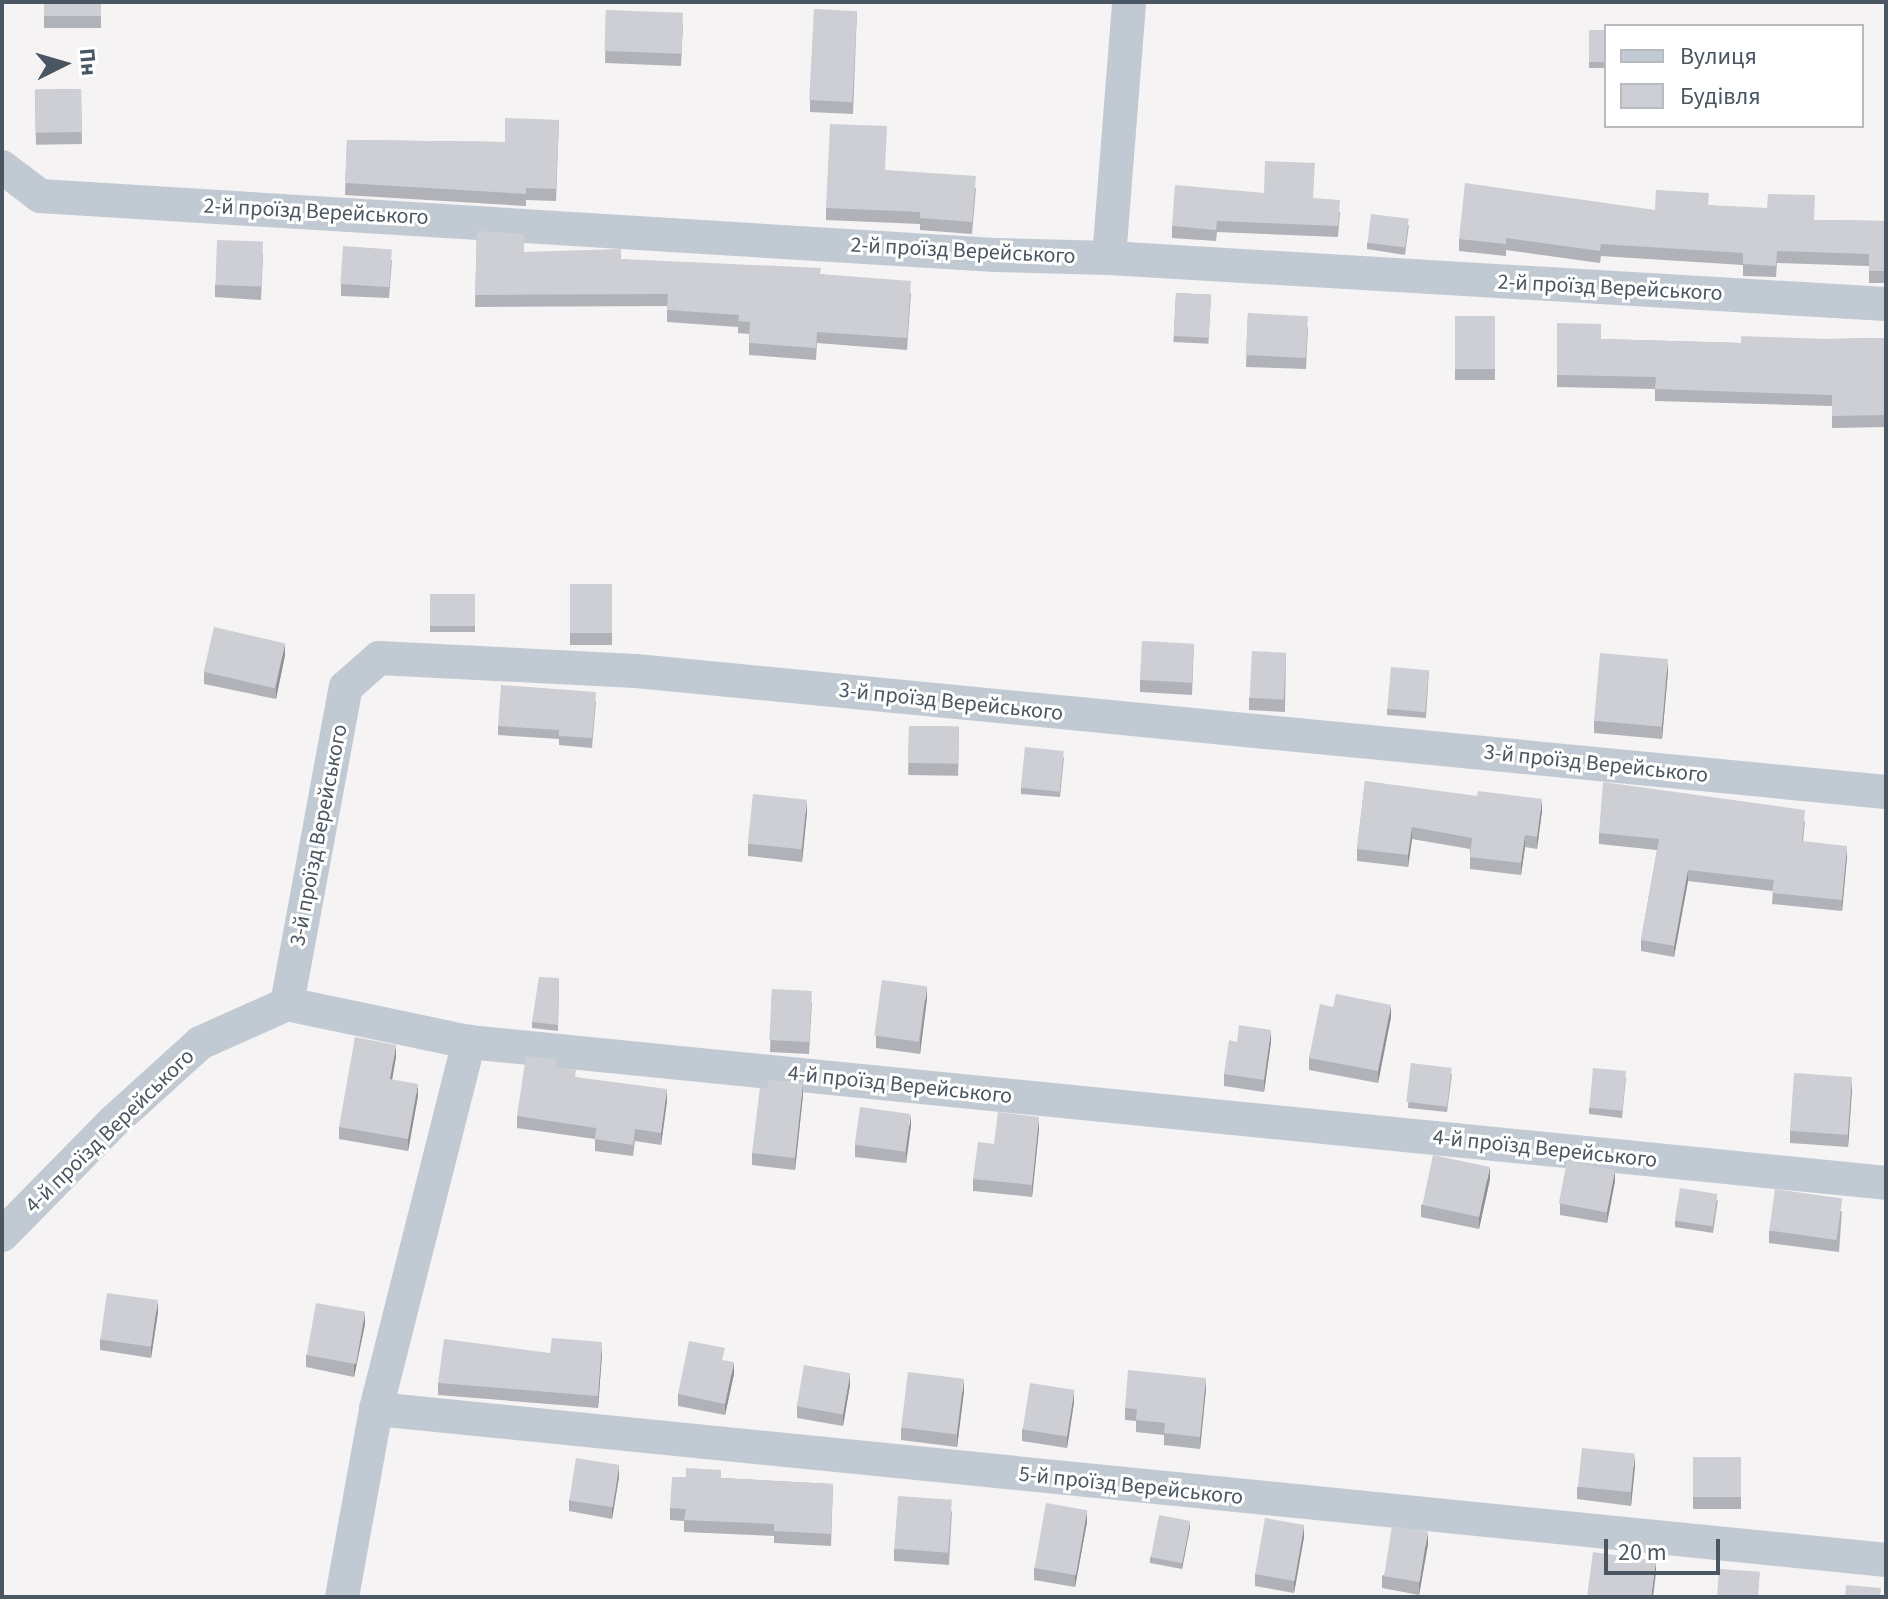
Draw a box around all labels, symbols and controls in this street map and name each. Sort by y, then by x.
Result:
north arrow [24,24,104,104]
legend [1604,24,1864,128]
text: Вулиця [1680,39,1757,74]
text: Пн [71,47,105,77]
text: Будівля [1680,79,1761,114]
street label: 2-й проїзд Верейського [203,193,429,231]
street label: 2-й проїзд Верейського [850,232,1076,270]
street label: 2-й проїзд Верейського [1497,269,1723,307]
street label: 3-й проїзд Верейського [838,677,1064,727]
street label: 3-й проїзд Верейського [285,722,353,948]
street label: 3-й проїзд Верейського [1483,739,1709,789]
street label: 4-й проїзд Верейського [20,1043,200,1219]
street label: 4-й проїзд Верейського [787,1060,1013,1110]
street label: 4-й проїзд Верейського [1432,1124,1658,1174]
street label: 5-й проїзд Верейського [1018,1461,1244,1511]
scale bar [1608,1523,1724,1573]
text: 20 m [1618,1535,1667,1570]

